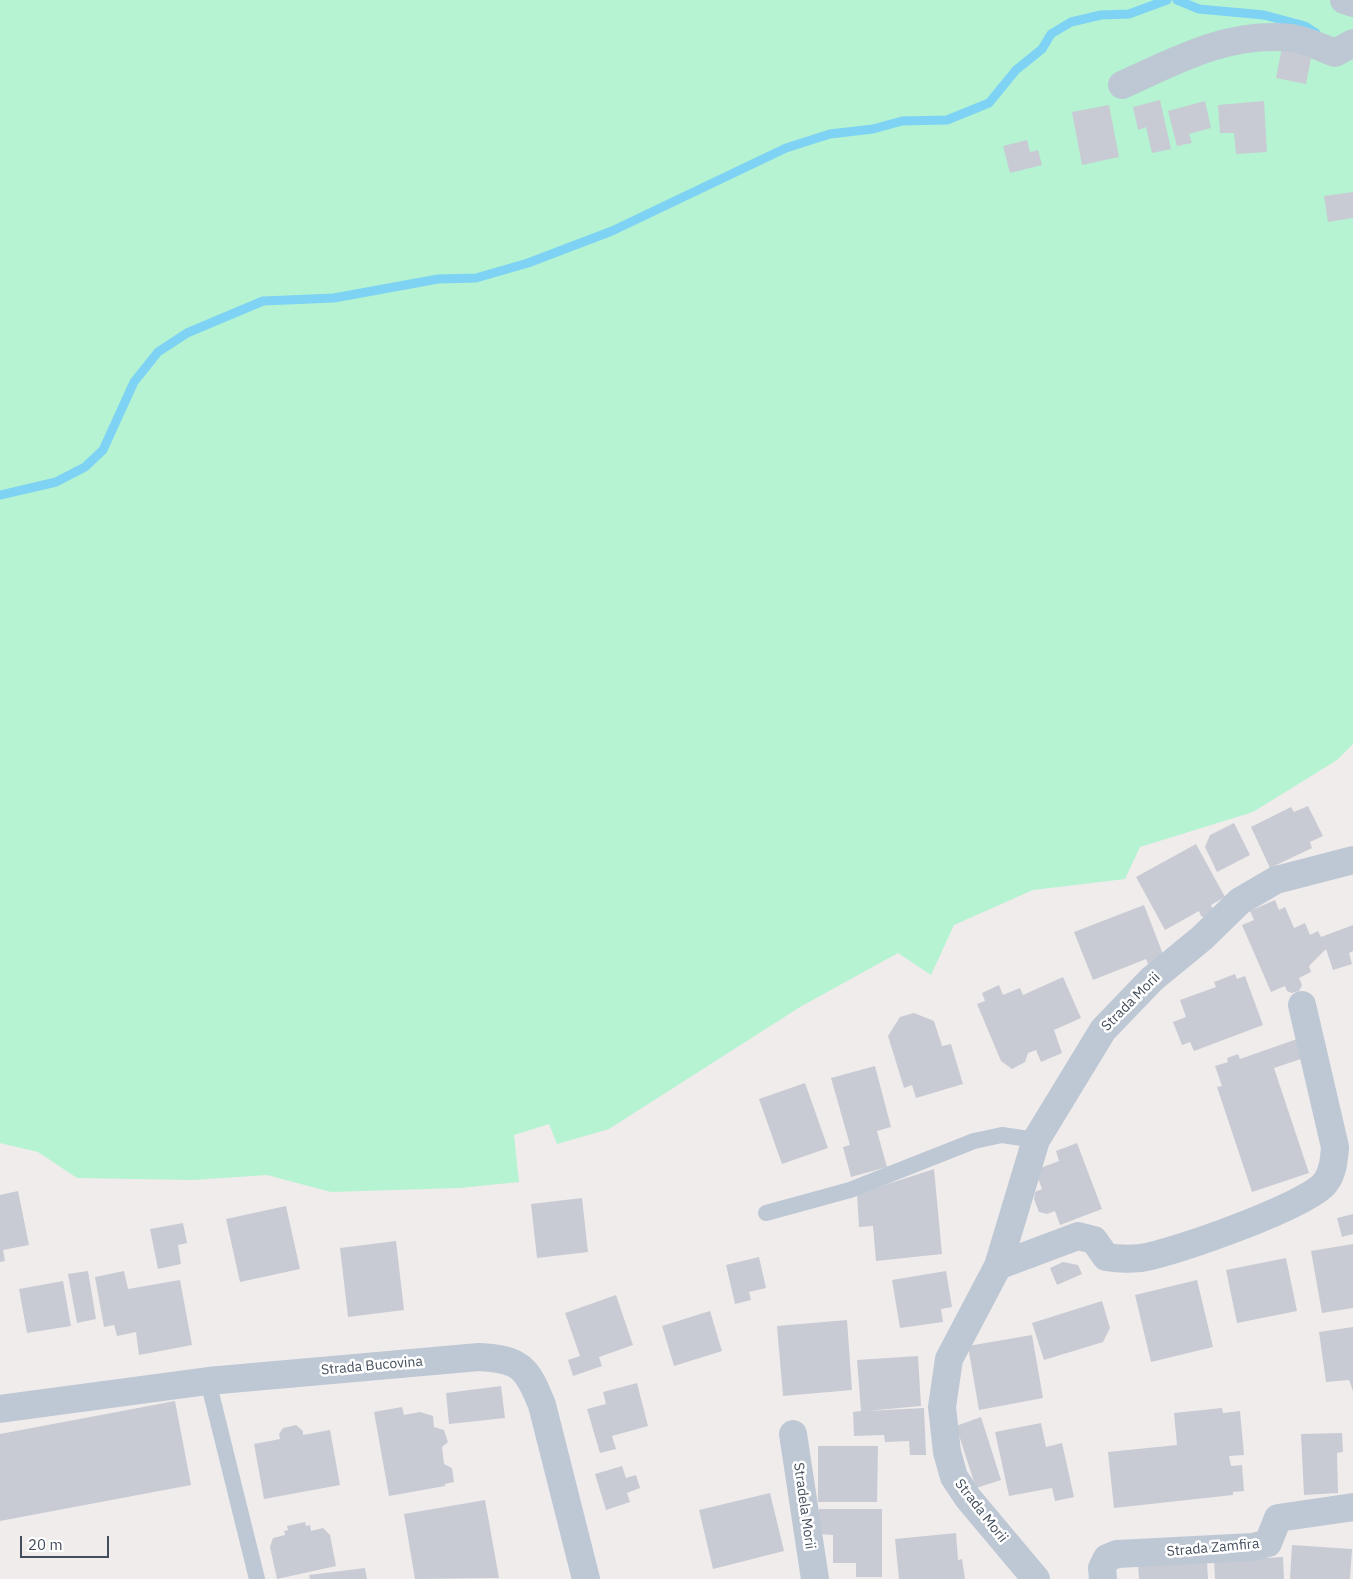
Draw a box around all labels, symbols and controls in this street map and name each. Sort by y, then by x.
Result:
street label: Strada Morii [1098,969,1164,1035]
street label: Strada Bucovina [320,1353,424,1379]
street label: Stradela Morii [790,1462,818,1550]
street label: Strada Morii [951,1476,1011,1546]
scale bar [22,1526,111,1558]
text: 20 m [28,1535,63,1554]
street label: Strada Zamfira [1166,1536,1260,1560]

